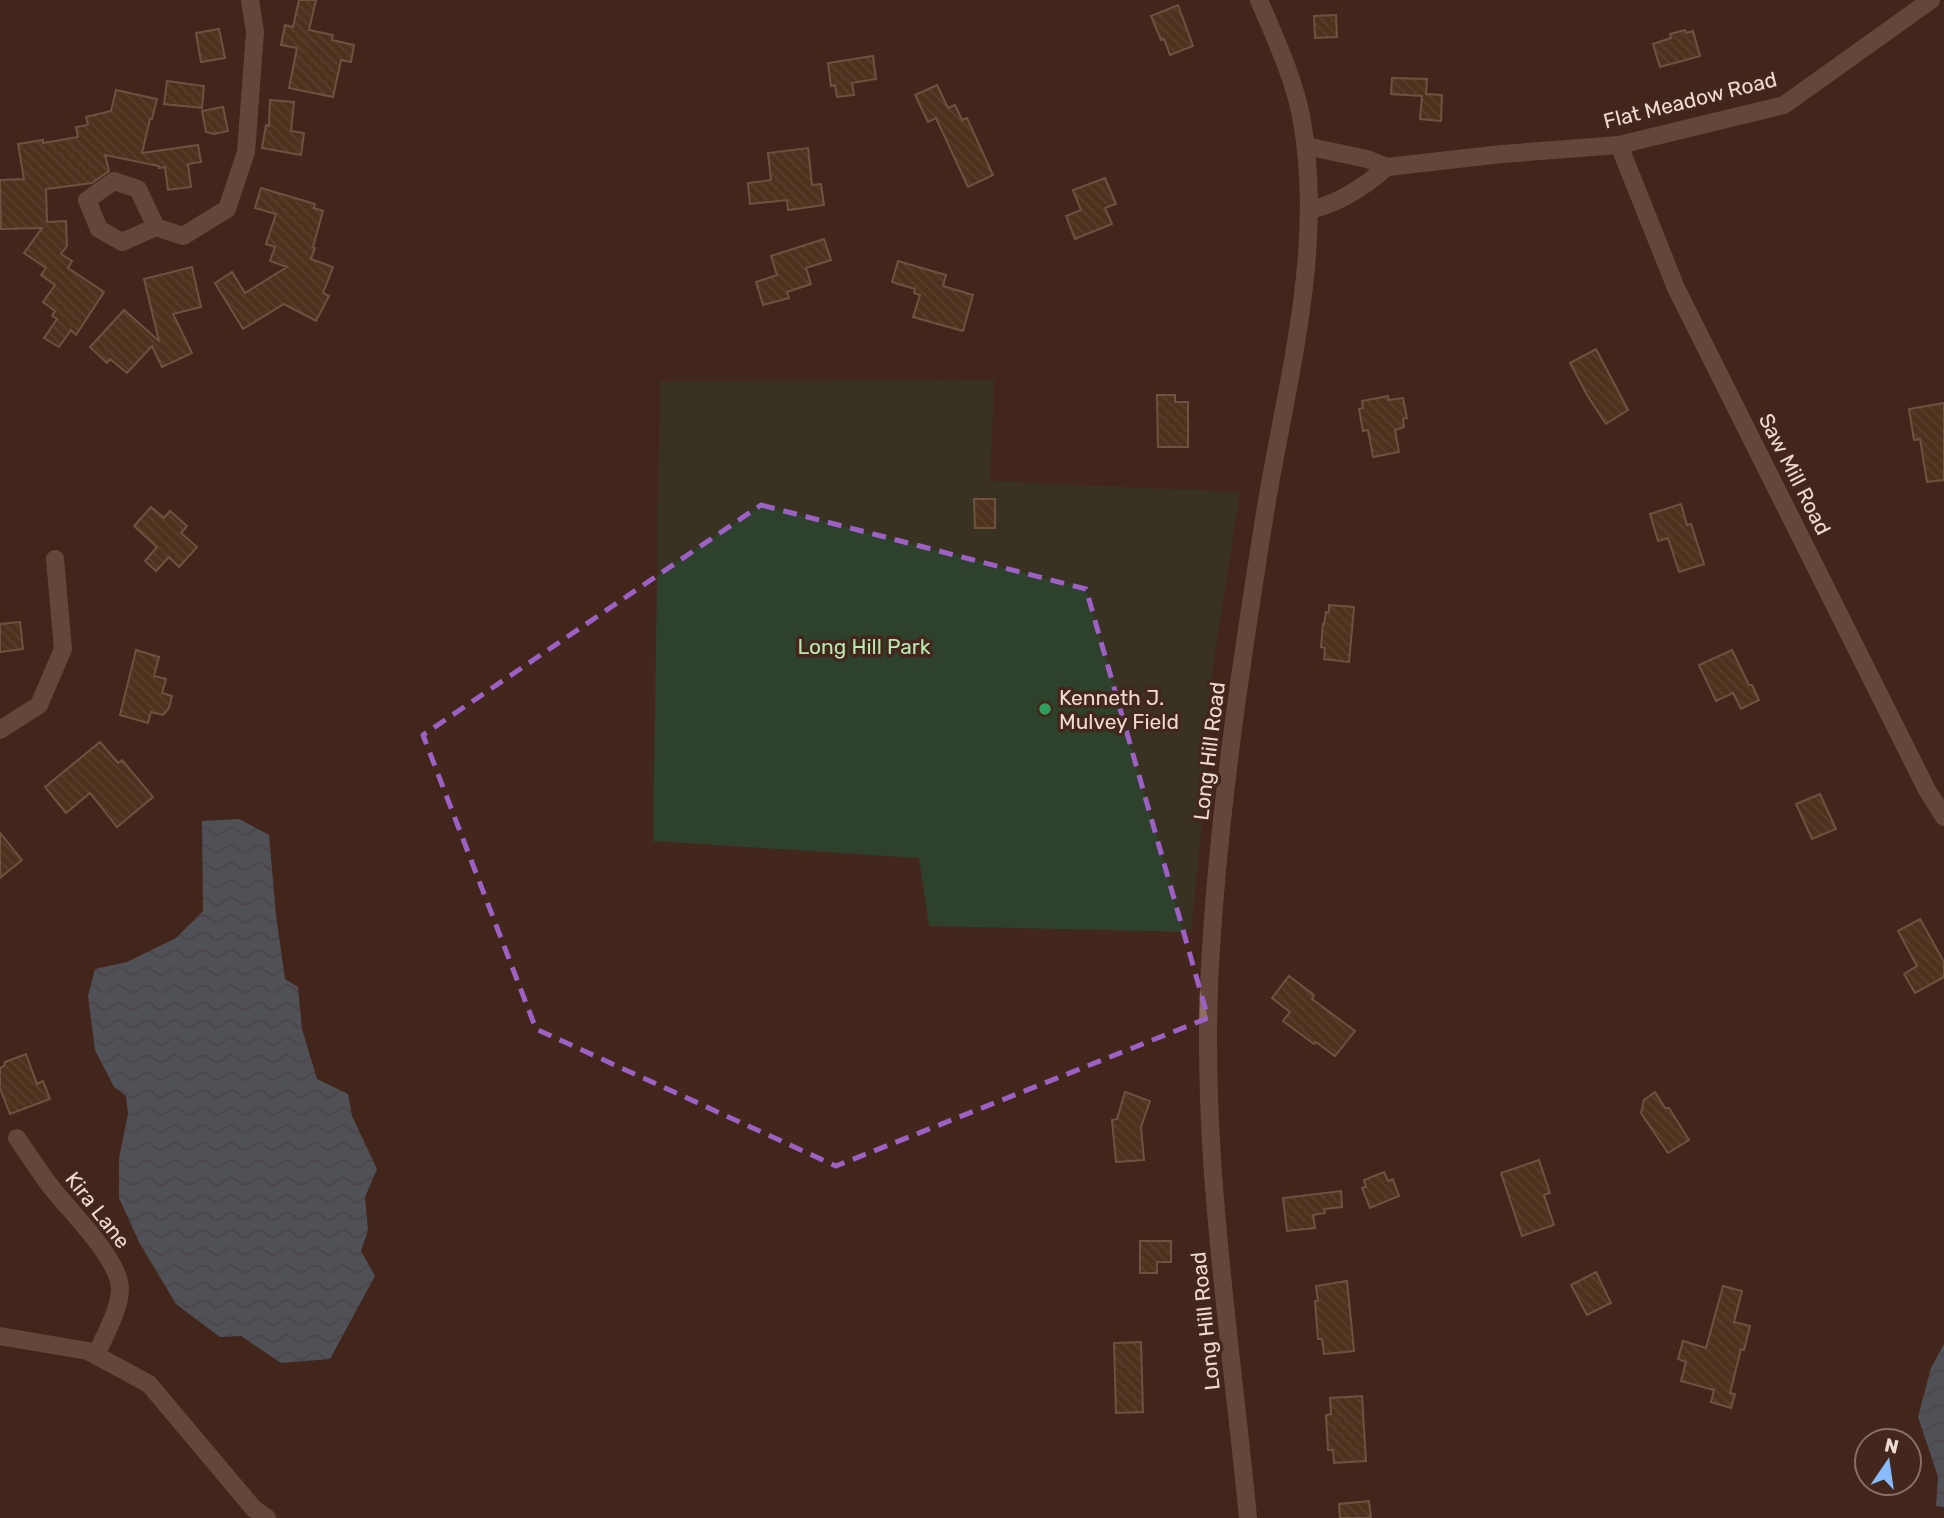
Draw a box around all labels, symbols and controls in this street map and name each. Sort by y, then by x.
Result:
street label: Flat Meadow Road [1601,66,1779,134]
street label: Saw Mill Road [1754,409,1836,539]
park label: Long Hill Park [797,634,931,659]
street label: Long Hill Road [1188,680,1230,822]
place label: Kenneth J. Mulvey Field [1059,685,1179,734]
marker: Kenneth J. Mulvey Field [1037,701,1053,717]
street label: Kira Lane [60,1167,136,1253]
street label: Long Hill Road [1185,1250,1225,1392]
north arrow [1853,1427,1923,1497]
text: N [1882,1433,1901,1459]

